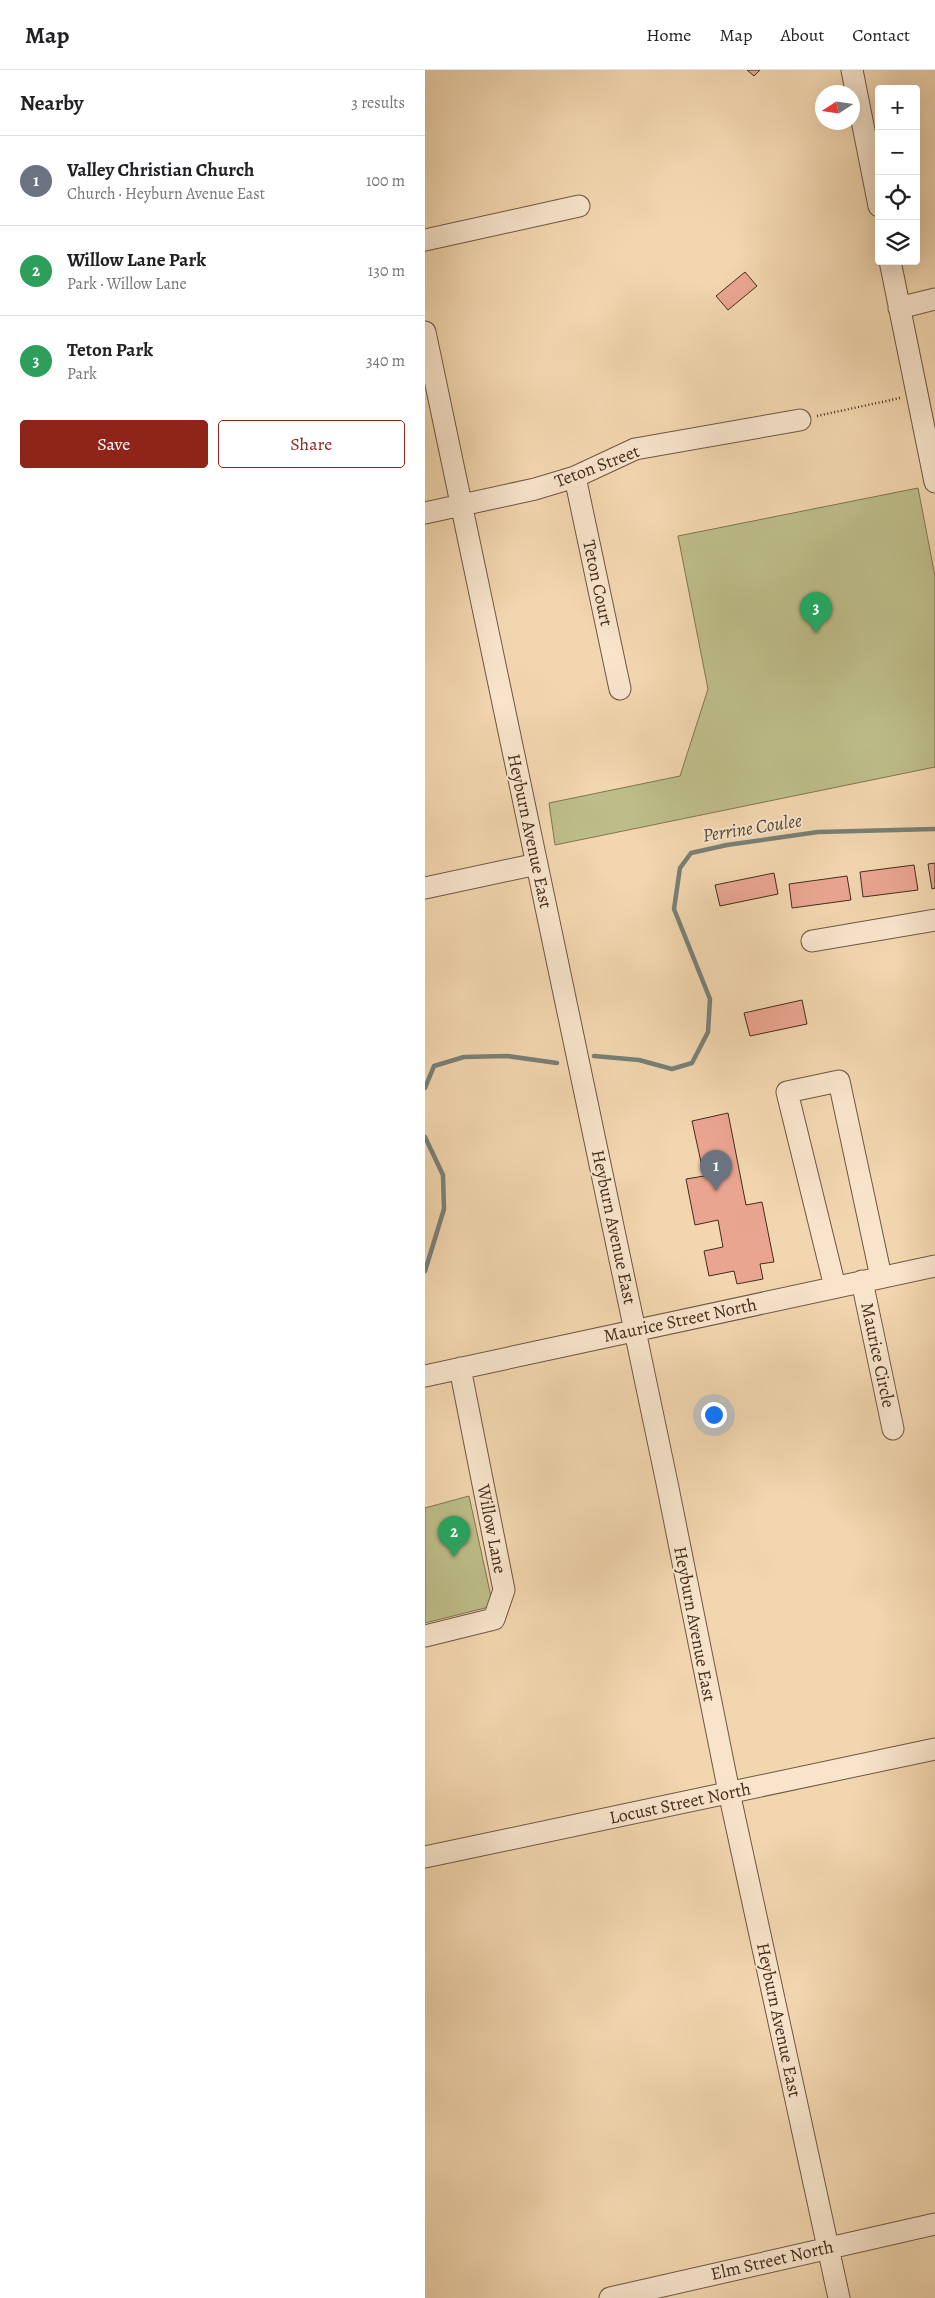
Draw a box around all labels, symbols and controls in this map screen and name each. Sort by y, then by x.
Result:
text: Map [25,19,69,51]
text: Home [646,23,691,47]
text: Map [719,23,752,47]
text: About [780,23,824,47]
text: Contact [852,23,910,47]
north arrow [815,85,860,130]
map controls [875,85,920,265]
button: + [875,85,920,130]
text: Nearby [20,89,83,117]
text: 3 results [351,92,405,114]
button: − [875,130,920,175]
text: Valley Christian Church [67,157,254,183]
text: 1 [33,170,39,192]
text: 100 m [366,170,405,192]
button: locate [875,175,920,220]
text: Church · Heyburn Avenue East [67,183,265,205]
button: layers [875,220,920,265]
text: Willow Lane Park [67,247,206,273]
text: 2 [32,260,40,282]
text: 130 m [368,260,405,282]
text: Park · Willow Lane [67,273,187,295]
text: Teton Park [67,337,153,363]
text: 3 [33,350,39,372]
text: 340 m [366,350,405,372]
text: Park [67,363,97,385]
button: Save [20,420,208,468]
button: Share [218,420,405,468]
street label: Teton Street [551,439,643,493]
street label: Teton Court [577,538,619,628]
pin: 3 [800,592,832,633]
street label: Heyburn Avenue East [502,751,558,911]
water label: Perrine Coulee [701,807,804,849]
street label: Heyburn Avenue East [586,1147,642,1307]
pin: 1 [700,1150,732,1191]
street label: Maurice Street North [601,1292,759,1348]
street label: Maurice Circle [855,1300,901,1410]
your location [701,1402,727,1428]
street label: Willow Lane [471,1481,512,1576]
pin: 2 [438,1516,470,1557]
street label: Heyburn Avenue East [668,1544,722,1704]
street label: Locust Street North [607,1776,753,1830]
street label: Heyburn Avenue East [751,1940,807,2100]
street label: Elm Street North [708,2234,836,2286]

